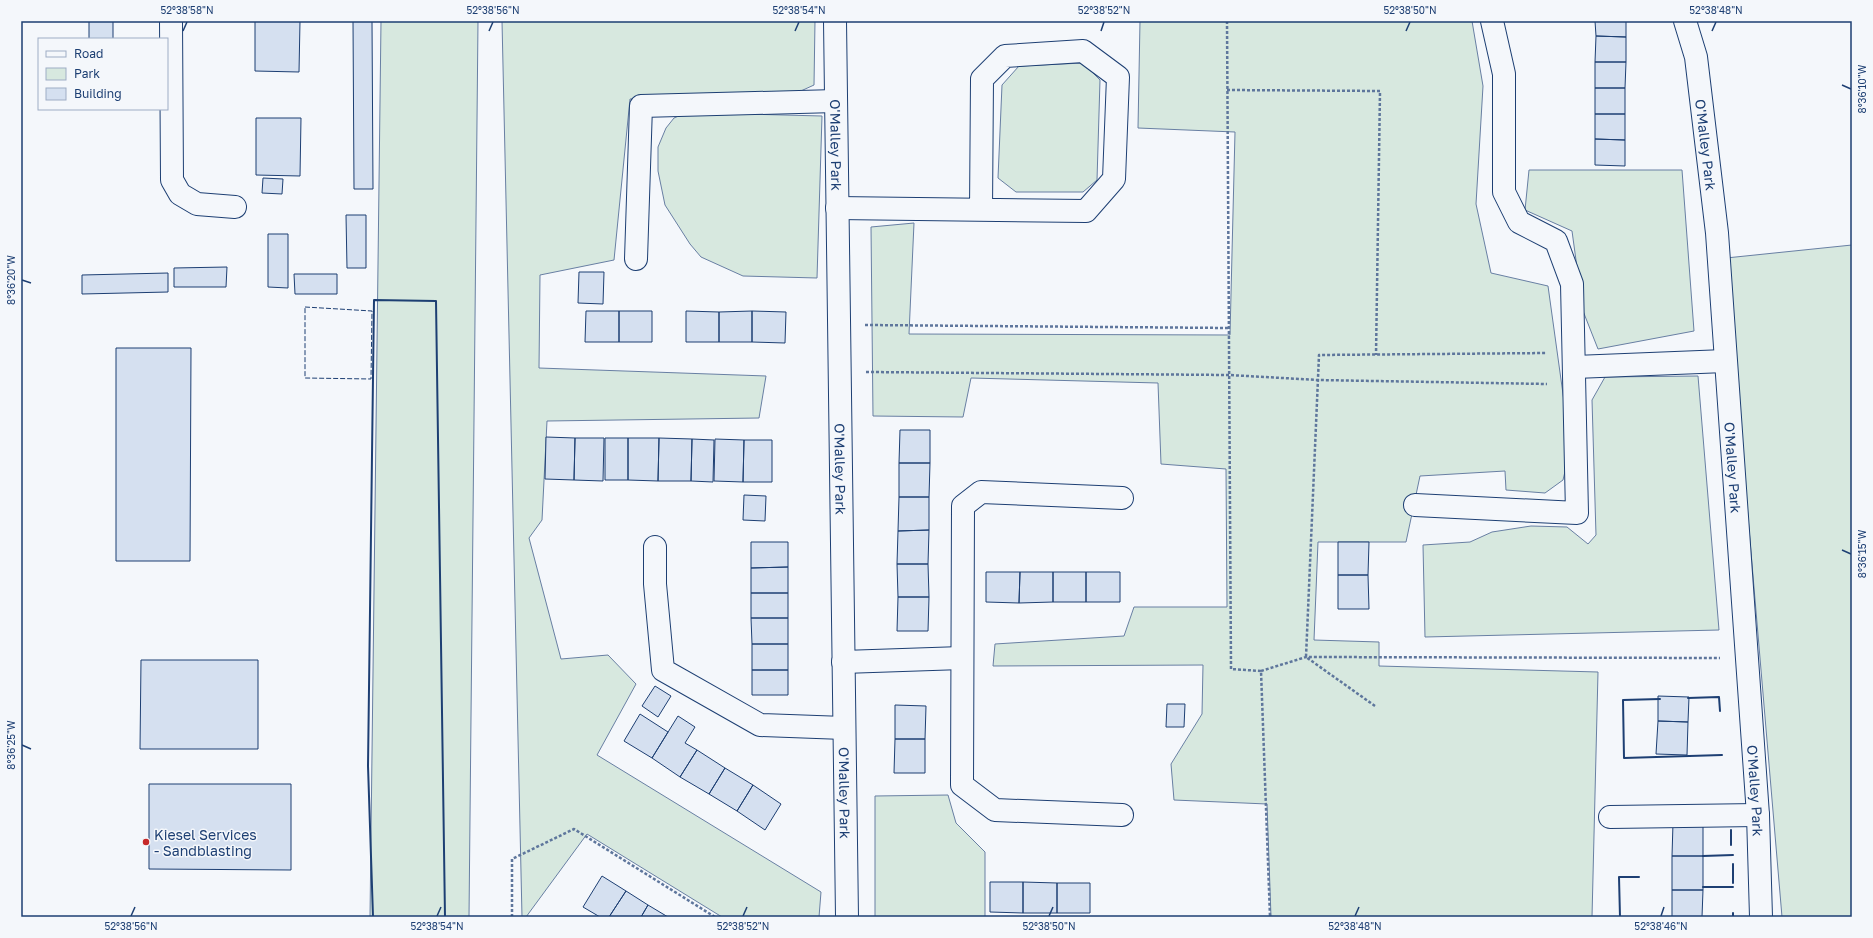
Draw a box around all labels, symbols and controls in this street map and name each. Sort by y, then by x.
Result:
text: 52°38'58"N [160,4,214,16]
text: 52°38'56"N [467,4,520,16]
text: 52°38'54"N [772,4,826,16]
text: 52°38'52"N [1078,4,1130,16]
text: 52°38'50"N [1383,4,1437,16]
text: 52°38'48"N [1689,4,1743,16]
legend [38,38,168,110]
text: Road [74,46,103,61]
text: 8°36'10"W [1856,64,1868,113]
text: Park [74,66,100,81]
text: Building [74,86,122,101]
street label: O'Malley Park [1693,98,1720,191]
street label: O'Malley Park [828,99,846,191]
text: 8°36'20"W [5,255,17,305]
street label: O'Malley Park [1722,421,1745,514]
street label: O'Malley Park [832,423,850,515]
text: 8°36'15"W [1856,529,1868,578]
text: 8°36'25"W [5,720,17,770]
street label: O'Malley Park [1745,744,1767,837]
street label: O'Malley Park [836,747,854,839]
place label: Kiesel Services - Sandblasting [154,826,257,859]
marker: Kiesel Services - Sandblasting [141,837,151,847]
text: 52°38'56"N [105,920,158,932]
text: 52°38'54"N [410,920,464,932]
text: 52°38'52"N [717,920,769,932]
text: 52°38'50"N [1022,920,1076,932]
text: 52°38'48"N [1328,920,1382,932]
text: 52°38'46"N [1634,920,1688,932]

